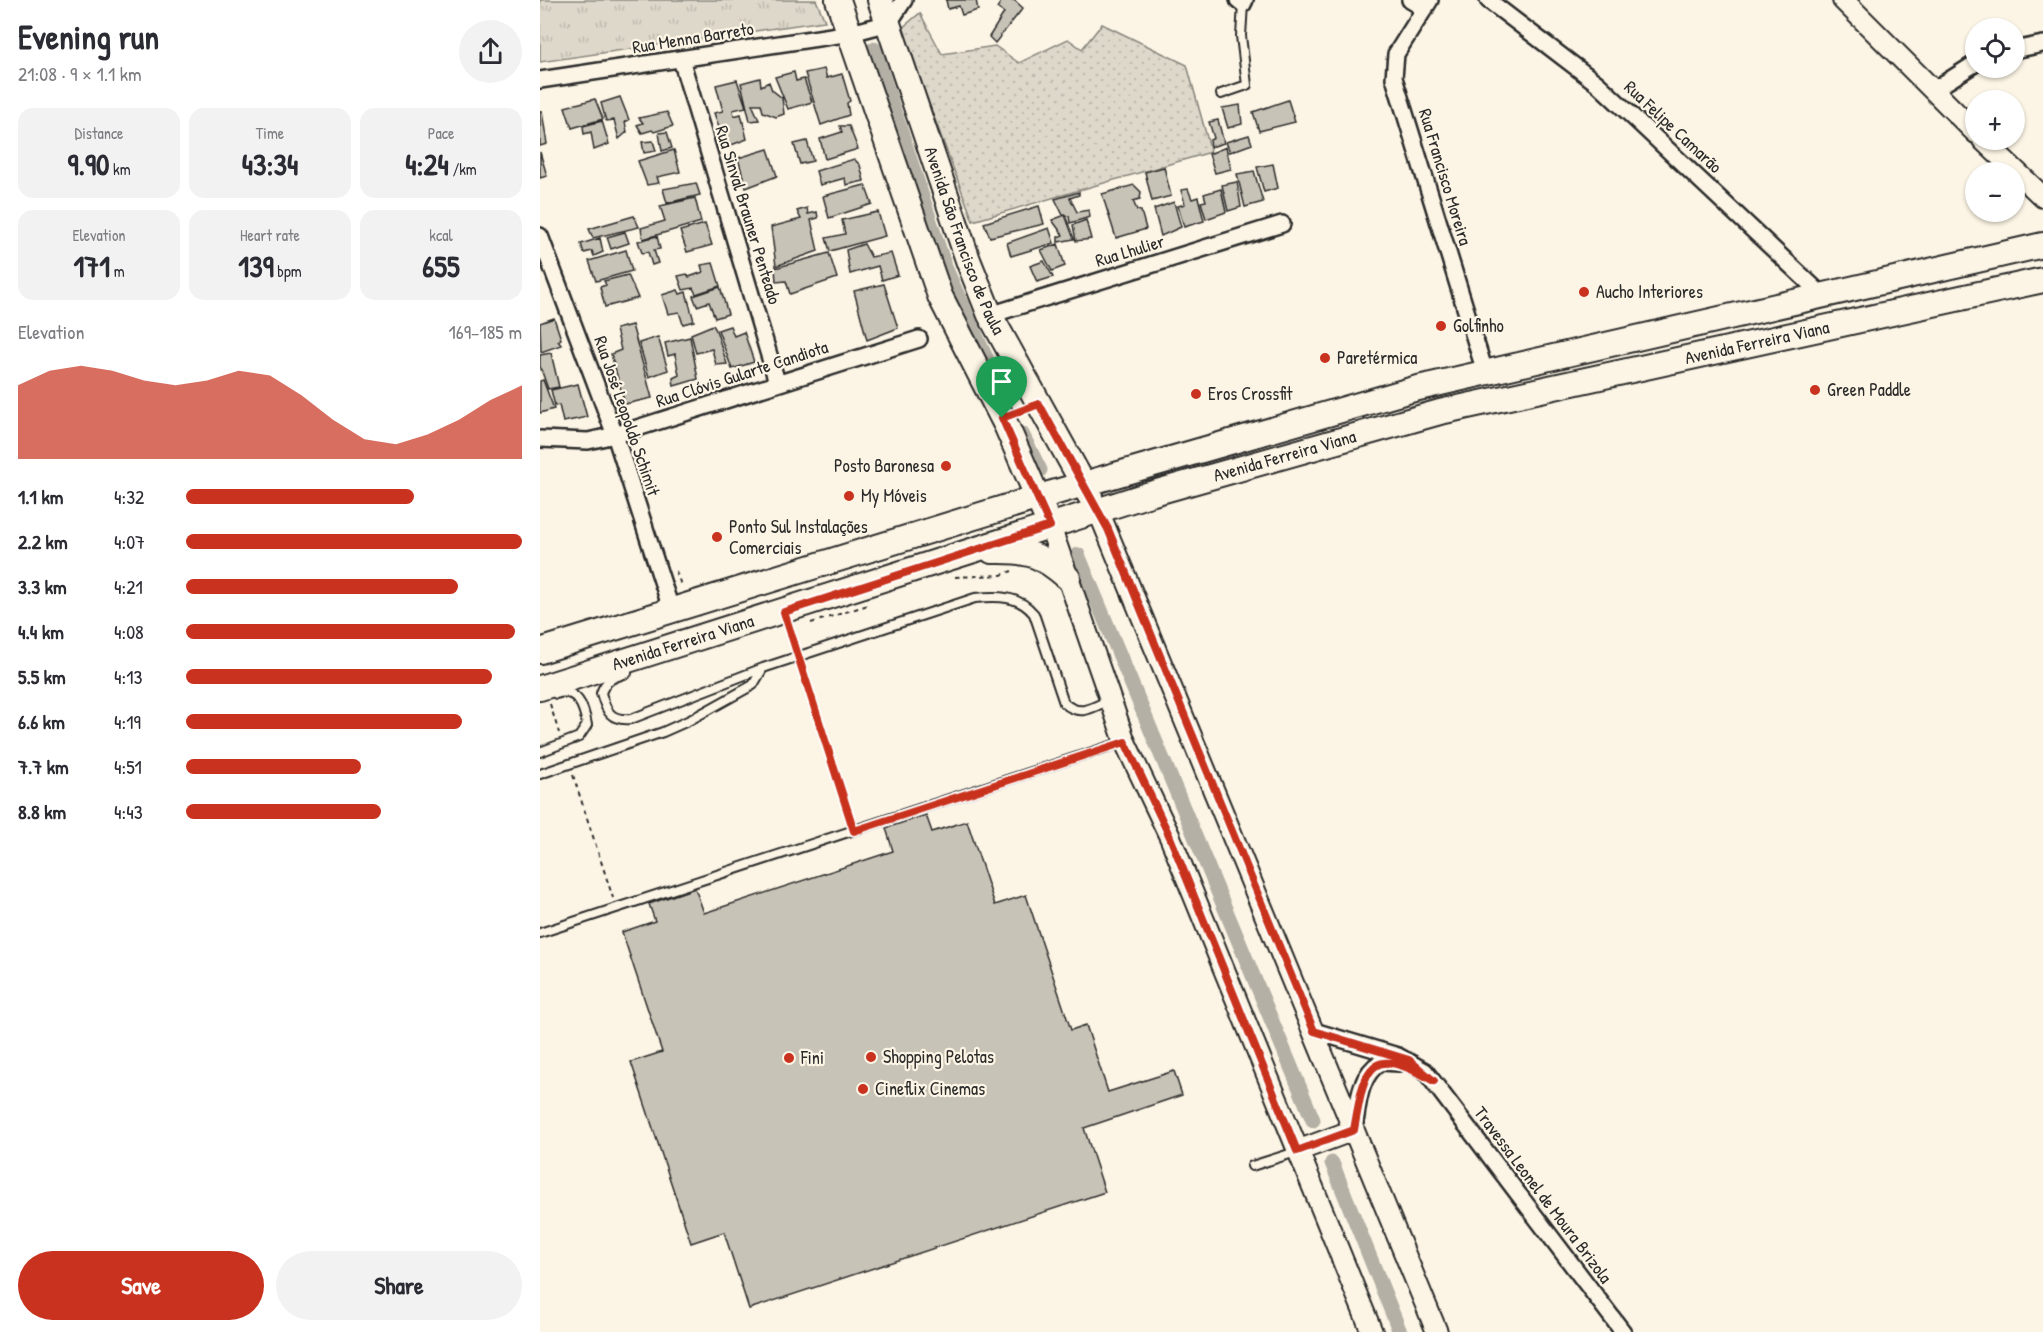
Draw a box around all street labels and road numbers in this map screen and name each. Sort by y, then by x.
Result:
street label: Rua Menna Barreto [630,16,755,59]
street label: Rua Felipe Camarão [1619,75,1728,179]
street label: Rua Francisco Moreira [1413,105,1478,248]
street label: Rua Sinval Brauner Penteado [709,122,788,307]
street label: Avenida São Francisco de Paula [919,143,1011,339]
street label: Rua Lhulier [1092,228,1167,273]
street label: Avenida Ferreira Viana [1682,314,1831,370]
street label: Rua José Leopoldo Schimit [588,333,667,500]
street label: Rua Clóvis Gularte Candiota [653,334,831,413]
street label: Avenida Ferreira Viana [1210,423,1359,488]
street label: Avenida Ferreira Viana [609,608,757,676]
street label: Travessa Leonel de Moura Brizola [1469,1101,1618,1288]

